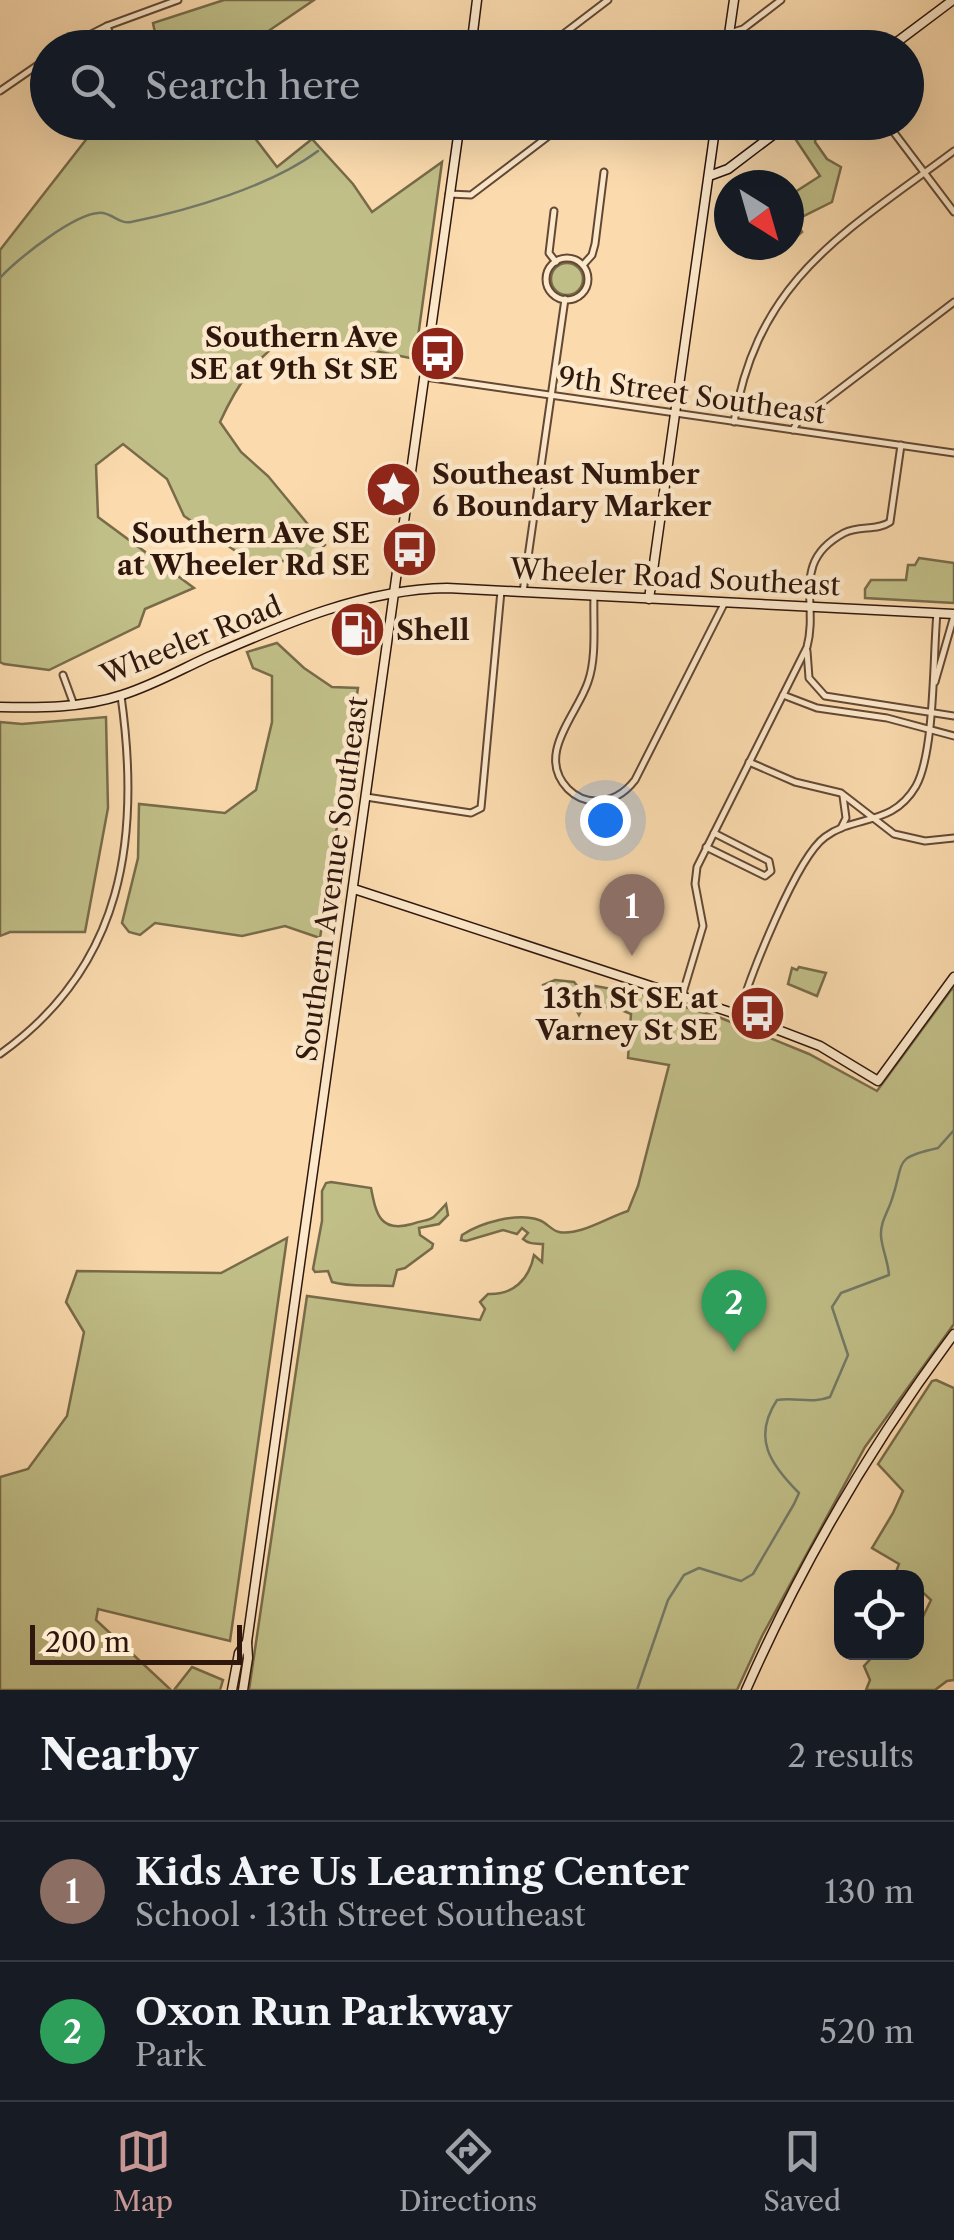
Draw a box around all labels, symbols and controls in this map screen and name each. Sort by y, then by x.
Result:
search box [30,30,924,140]
icon: search [65,58,120,113]
text: Search here [145,62,360,109]
north arrow [714,170,804,260]
place label: Southern Ave SE at 9th St SE [190,320,398,386]
bus stop icon: Southern Ave SE at 9th St SE [407,323,467,383]
street label: 9th Street Southeast [556,359,828,431]
place label: Southeast Number 6 Boundary Marker [432,457,712,523]
place icon: Southeast Number 6 Boundary Marker [363,460,423,520]
place label: Southern Ave SE at Wheeler Rd SE [117,516,370,582]
bus stop icon: Southern Ave SE at Wheeler Rd SE [379,519,439,579]
street label: Wheeler Road Southeast [508,551,841,603]
street label: Wheeler Road [95,588,286,692]
fuel station icon: Shell [327,600,387,660]
place label: Shell [396,613,470,647]
street label: Southern Avenue Southeast [290,694,374,1064]
your location [580,795,631,846]
pin: 1 [600,874,664,956]
place label: 13th St SE at Varney St SE [535,981,719,1047]
bus stop icon: 13th St SE at Varney St SE [727,984,787,1044]
pin: 2 [702,1270,766,1352]
map controls [834,1570,924,1660]
button: locate [834,1570,924,1660]
scale bar [30,1620,242,1664]
text: 200 m [45,1625,130,1659]
text: Nearby [40,1729,198,1781]
text: 2 results [788,1736,914,1775]
text: Kids Are Us Learning Center [135,1848,689,1895]
text: 1 [65,1872,80,1911]
text: 130 m [824,1872,914,1911]
text: School · 13th Street Southeast [135,1895,586,1934]
text: Oxon Run Parkway [135,1988,512,2035]
text: 2 [63,2012,82,2051]
text: 520 m [820,2012,914,2051]
text: Park [135,2035,205,2074]
tab: Map [113,2124,173,2218]
tab: Directions [399,2124,537,2218]
tab: Saved [763,2124,841,2218]

